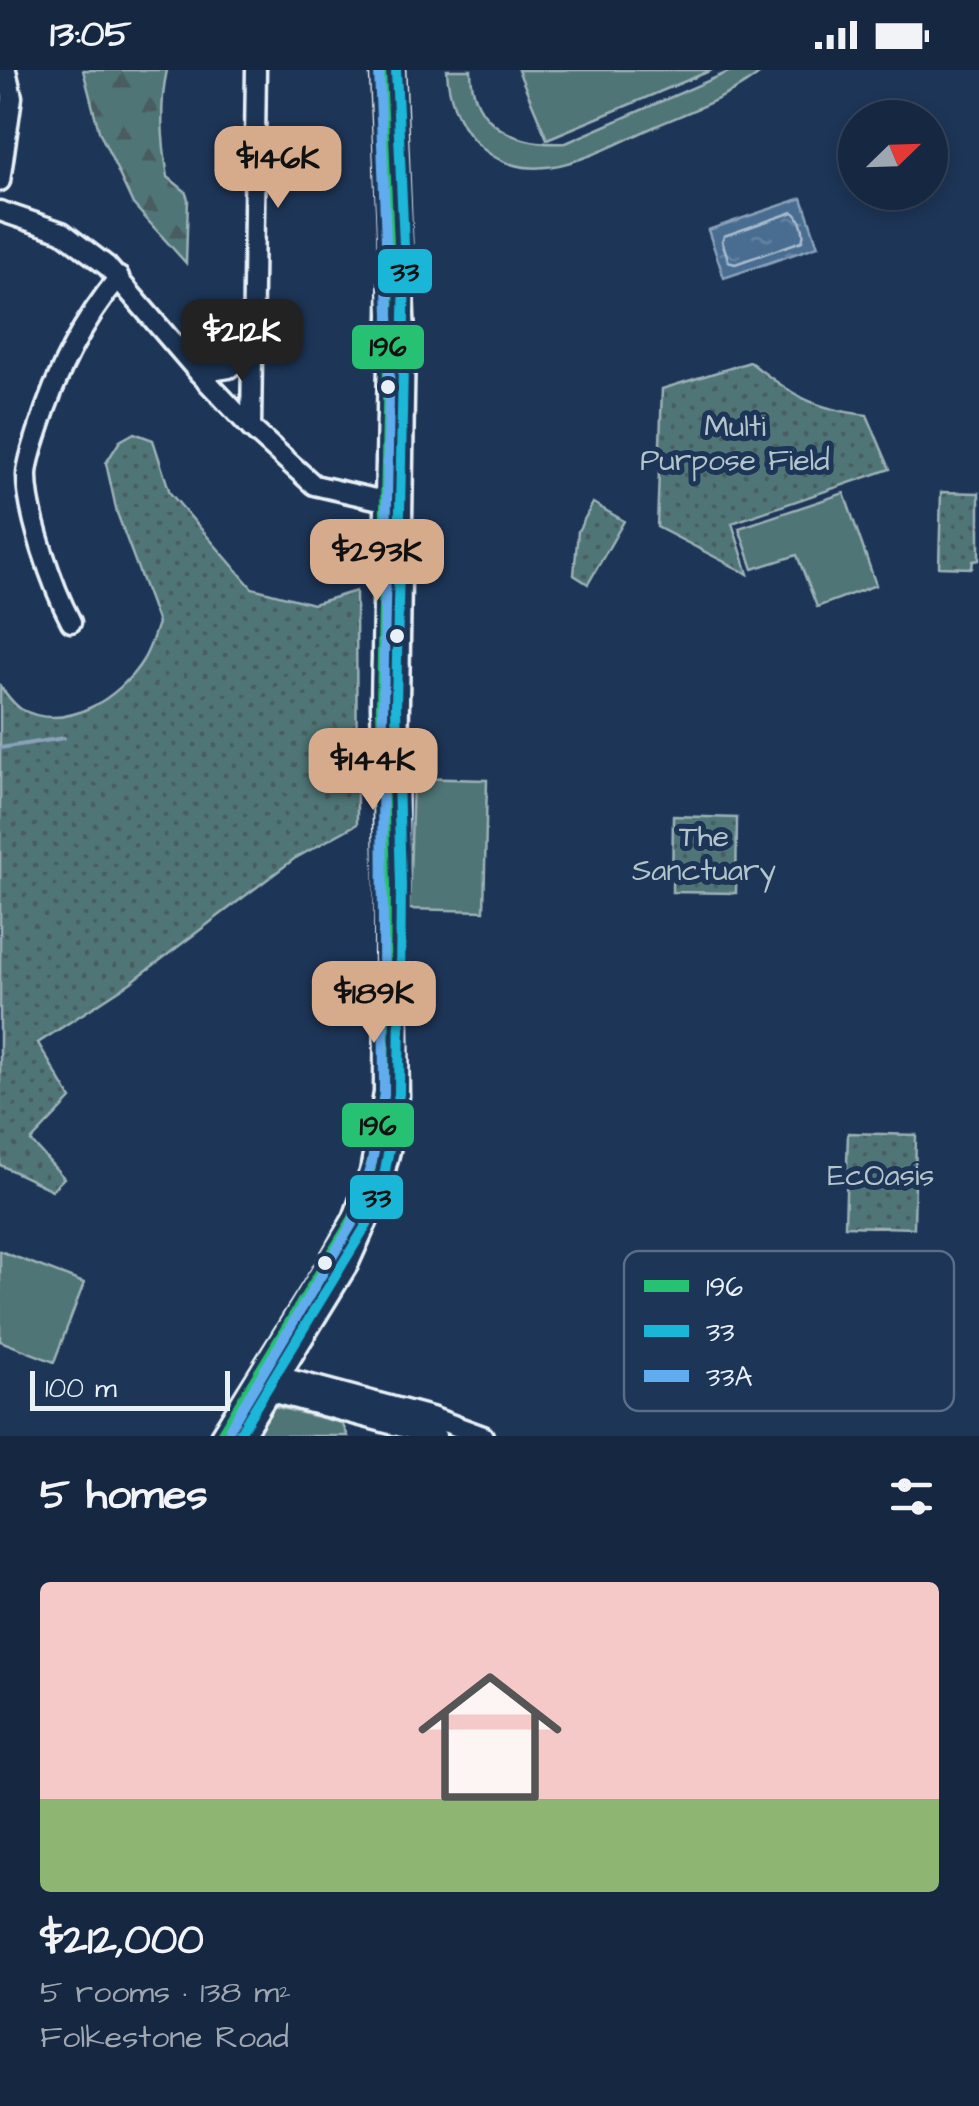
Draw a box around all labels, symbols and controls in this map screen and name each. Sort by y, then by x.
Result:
text: 13:05 [50,9,131,61]
north arrow [838,100,948,210]
map controls [838,100,948,210]
pin: $146K [208,126,348,211]
text: $146K [236,136,320,181]
line badge: 33 [376,247,434,295]
text: 33 [390,253,420,292]
pin: $212K [172,299,312,384]
text: $212K [203,309,281,354]
line badge: 196 [350,323,426,371]
text: 196 [369,328,407,367]
unlabelled marker [378,377,398,397]
park label: Multi Purpose Field [640,406,830,482]
pin: $293K [307,519,447,604]
text: $293K [332,529,422,574]
unlabelled marker [387,626,407,646]
pin: $144K [303,728,443,813]
text: $144K [331,738,415,783]
park label: The Sanctuary [632,816,776,893]
pin: $189K [304,961,444,1046]
text: $189K [334,971,414,1016]
line badge: 196 [340,1101,416,1149]
text: 196 [359,1107,397,1146]
park label: EcOasis [828,1155,934,1197]
line badge: 33 [348,1173,405,1221]
text: 33 [362,1179,392,1218]
legend [624,1251,954,1411]
unlabelled marker [315,1253,335,1273]
text: 196 [706,1268,743,1307]
text: 33 [706,1313,735,1352]
text: 33A [706,1358,752,1397]
scale bar [30,1366,230,1410]
text: 100 m [45,1369,117,1408]
text: 5 homes [40,1467,207,1525]
icon: filters [884,1469,939,1524]
icon: home [400,1647,580,1827]
text: $212,000 [40,1912,204,1970]
text: 5 rooms · 138 m² [40,1970,291,2015]
text: Folkestone Road [40,2015,289,2060]

